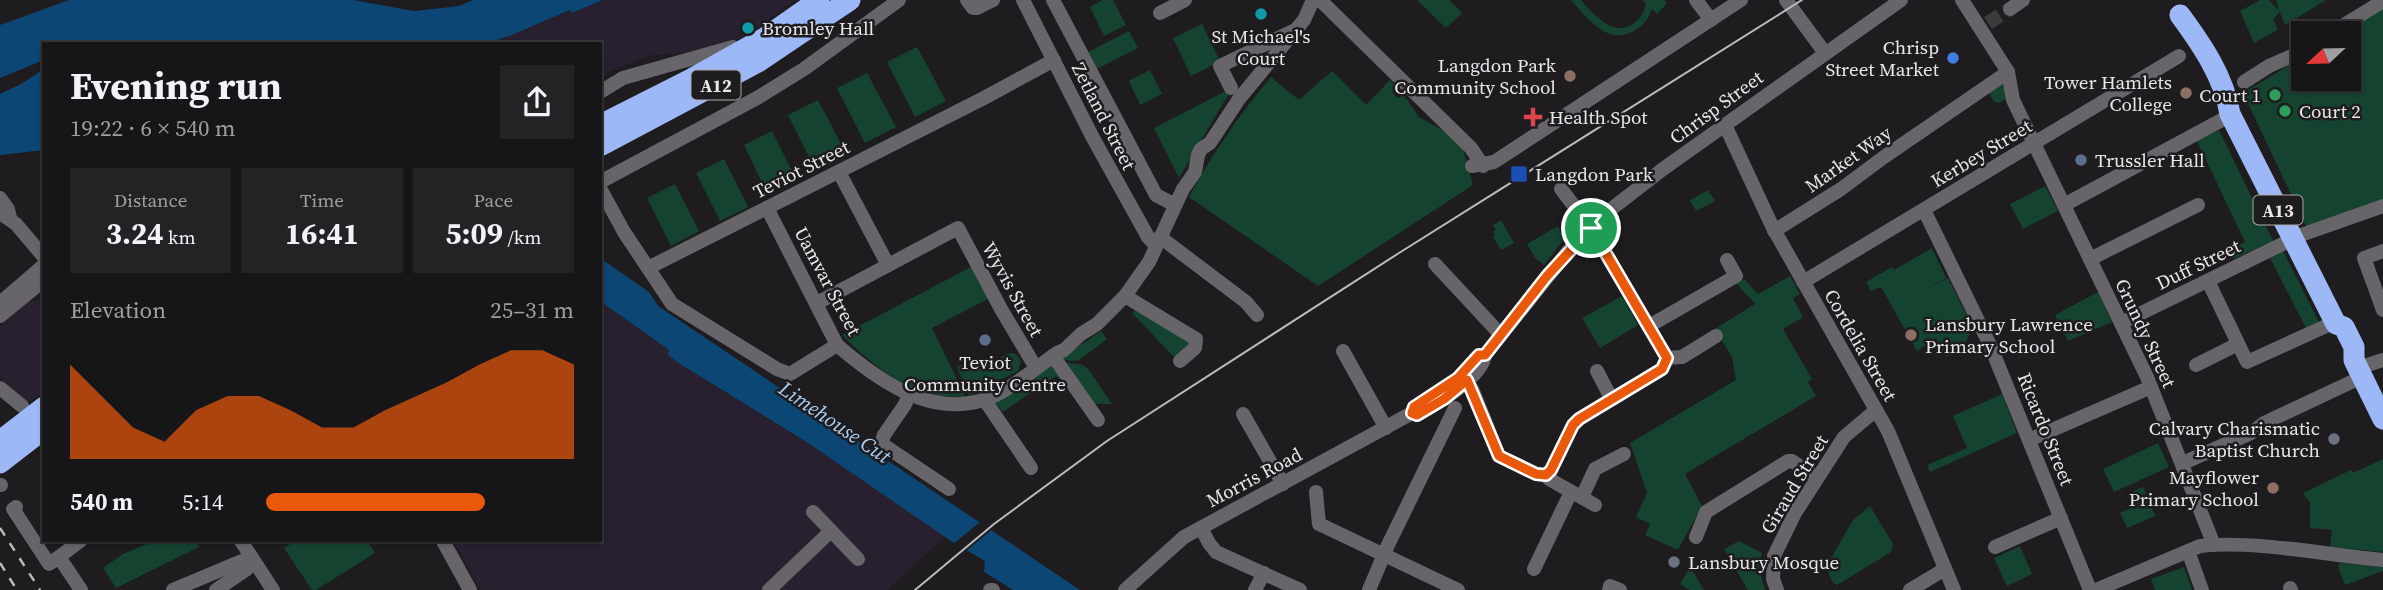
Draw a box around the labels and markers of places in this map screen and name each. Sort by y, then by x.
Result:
marker: St Michael's Court [1253,6,1269,22]
place label: Bromley Hall [762,15,875,41]
marker: Bromley Hall [740,20,756,36]
place label: St Michael's Court [1211,23,1311,71]
place label: Chrisp Street Market [1825,34,1940,82]
marker: Chrisp Street Market [1945,50,1961,66]
place label: Langdon Park Community School [1394,52,1557,100]
marker: Langdon Park Community School [1562,68,1578,84]
place label: Tower Hamlets College [2044,69,2172,117]
place label: Court 1 [2199,82,2261,108]
marker: Tower Hamlets College [2178,85,2194,101]
marker: Court 1 [2267,87,2283,103]
place label: Court 2 [2299,98,2361,124]
marker: Court 2 [2277,103,2293,119]
place label: Health Spot [1549,104,1648,130]
marker: Health Spot [1523,107,1543,127]
place label: Trussler Hall [2095,147,2205,173]
marker: Trussler Hall [2073,152,2089,168]
place label: Langdon Park [1535,161,1654,187]
marker: Langdon Park [1509,164,1529,184]
pin [1561,198,1621,258]
place label: Lansbury Lawrence Primary School [1925,311,2093,359]
marker: Lansbury Lawrence Primary School [1903,327,1919,343]
marker: Teviot Community Centre [977,332,993,348]
place label: Teviot Community Centre [904,349,1066,397]
place label: Calvary Charismatic Baptist Church [2149,415,2320,463]
marker: Calvary Charismatic Baptist Church [2326,431,2342,447]
place label: Mayflower Primary School [2129,464,2259,512]
marker: Mayflower Primary School [2265,480,2281,496]
place label: Lansbury Mosque [1688,549,1839,575]
marker: Lansbury Mosque [1666,554,1682,570]

